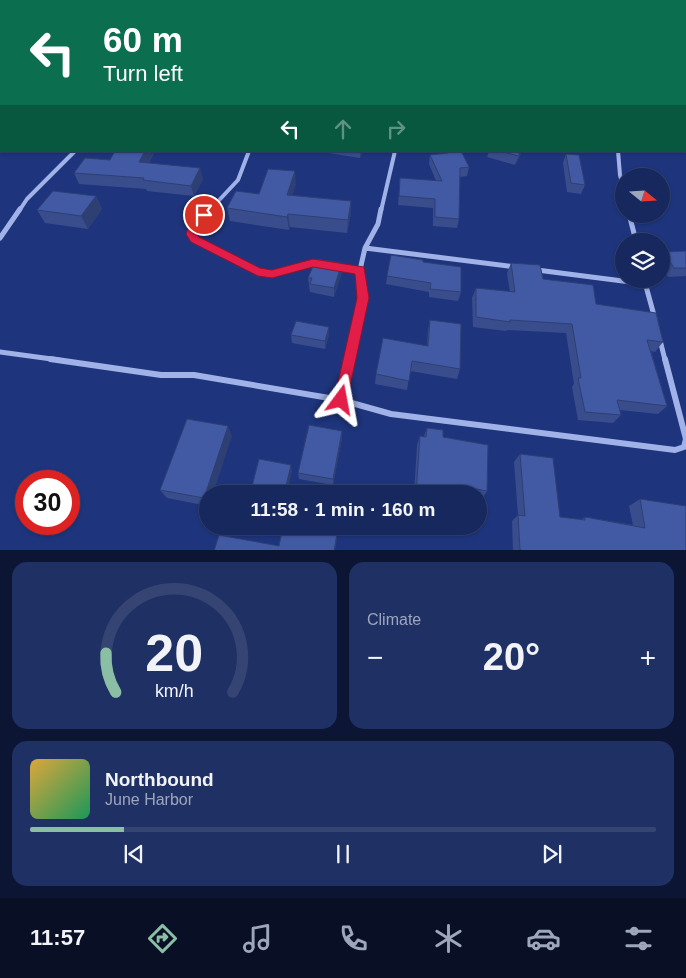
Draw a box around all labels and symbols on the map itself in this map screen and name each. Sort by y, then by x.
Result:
north arrow [615,168,670,222]
pin [183,194,225,236]
position arrow [314,373,366,425]
speed limit sign: 30 [15,470,80,535]

